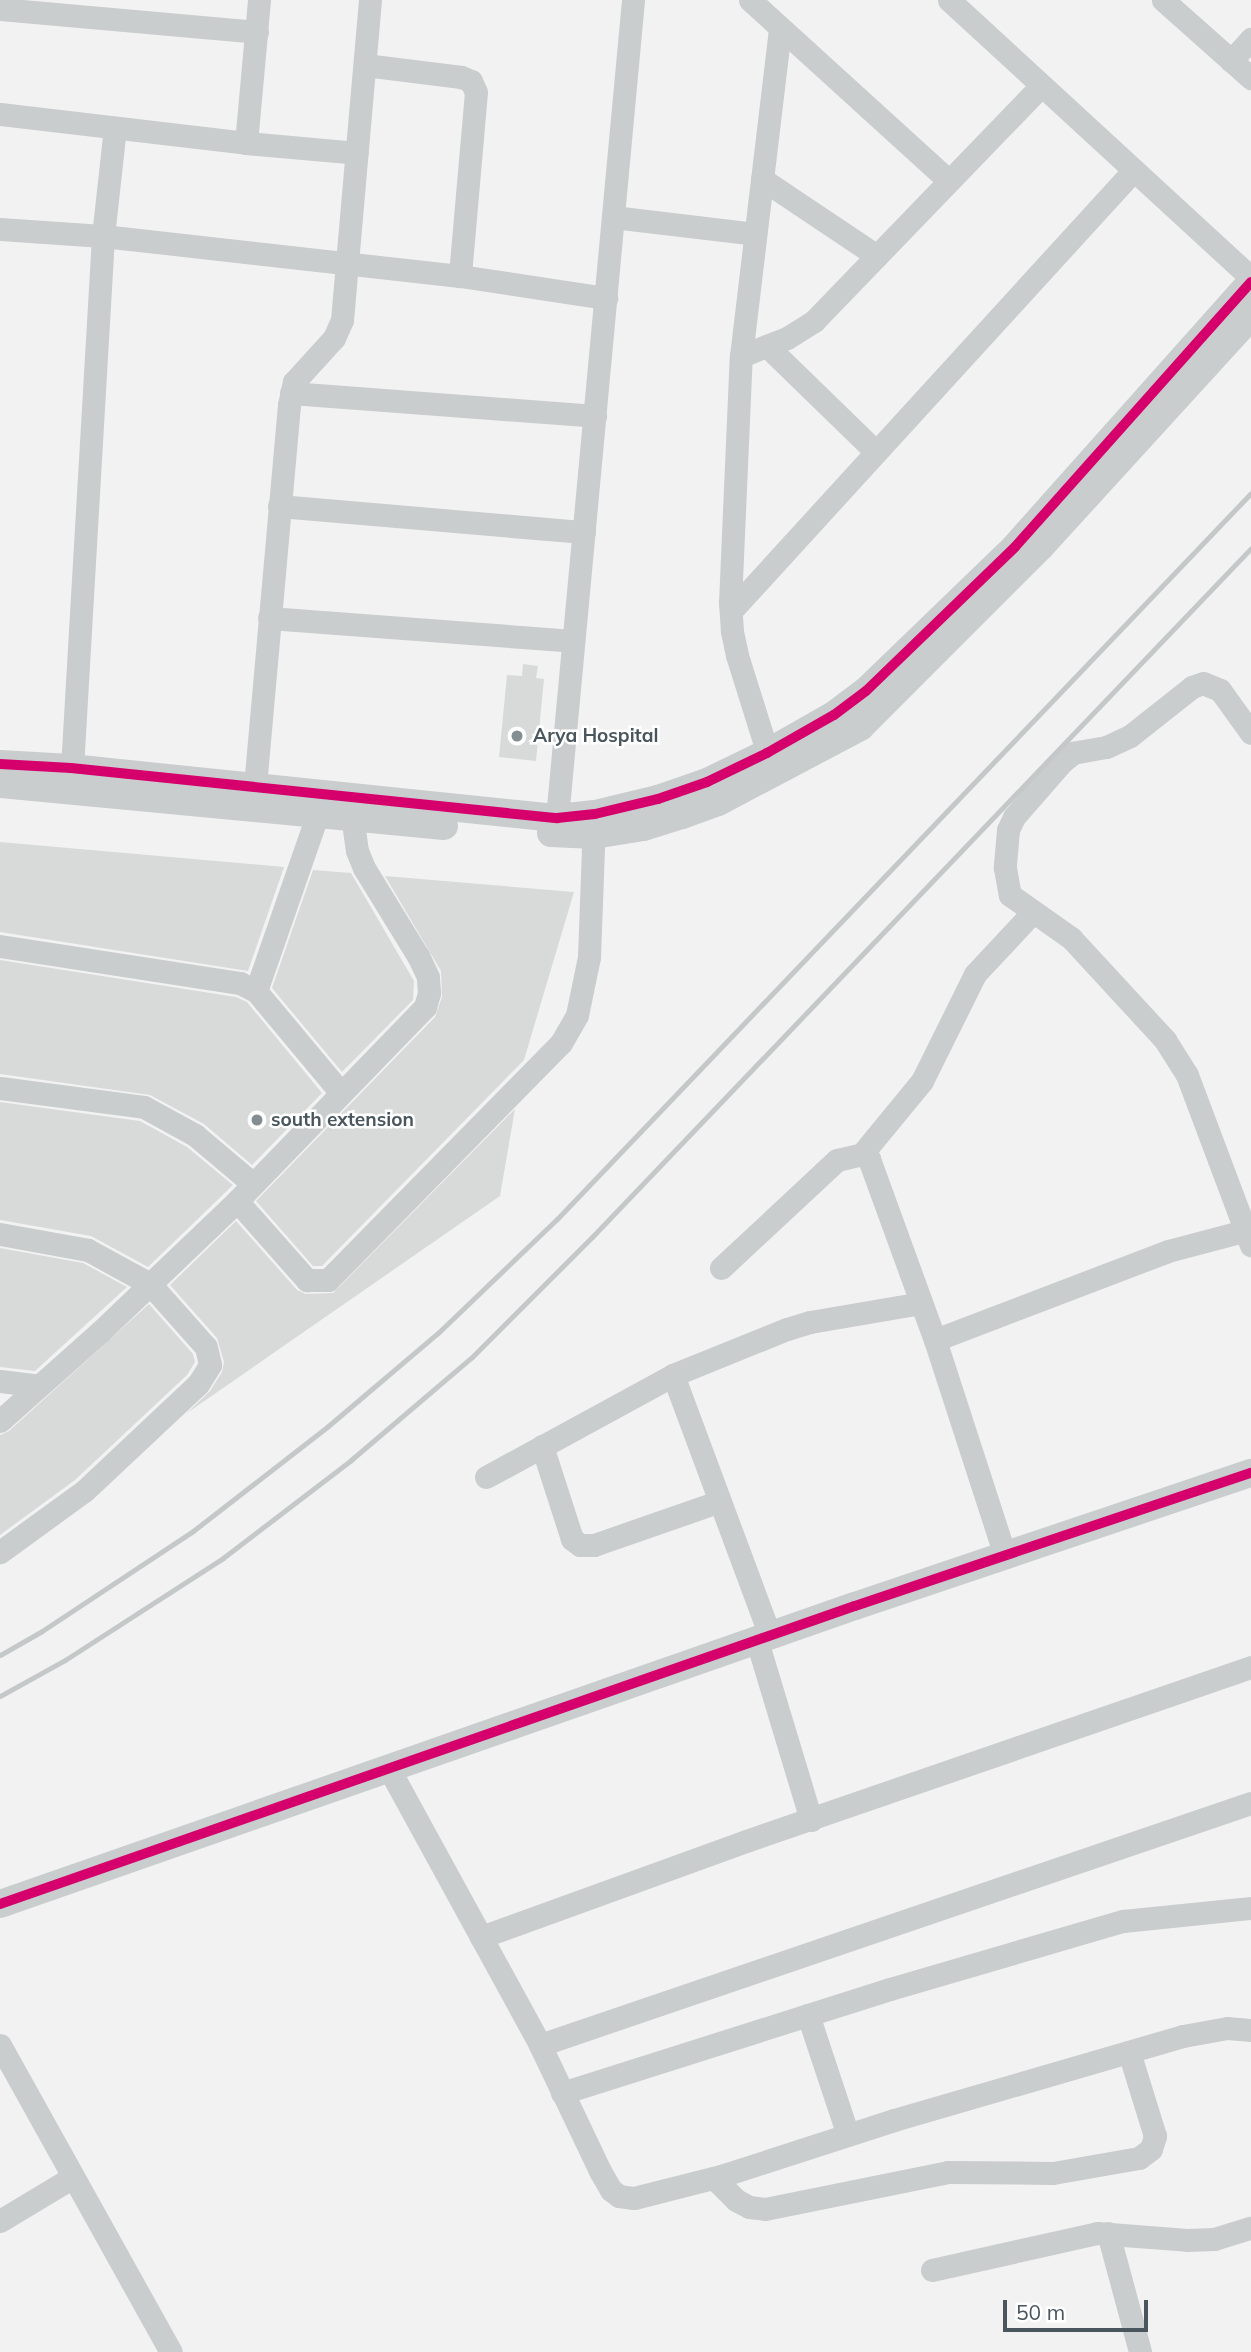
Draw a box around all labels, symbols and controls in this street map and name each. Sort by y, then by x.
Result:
place label: Arya Hospital [533,725,659,747]
marker: Arya Hospital [507,726,527,746]
place label: south extension [271,1109,414,1131]
marker: south extension [249,1112,265,1128]
scale bar [1006,2286,1151,2330]
text: 50 m [1016,2299,1065,2325]

